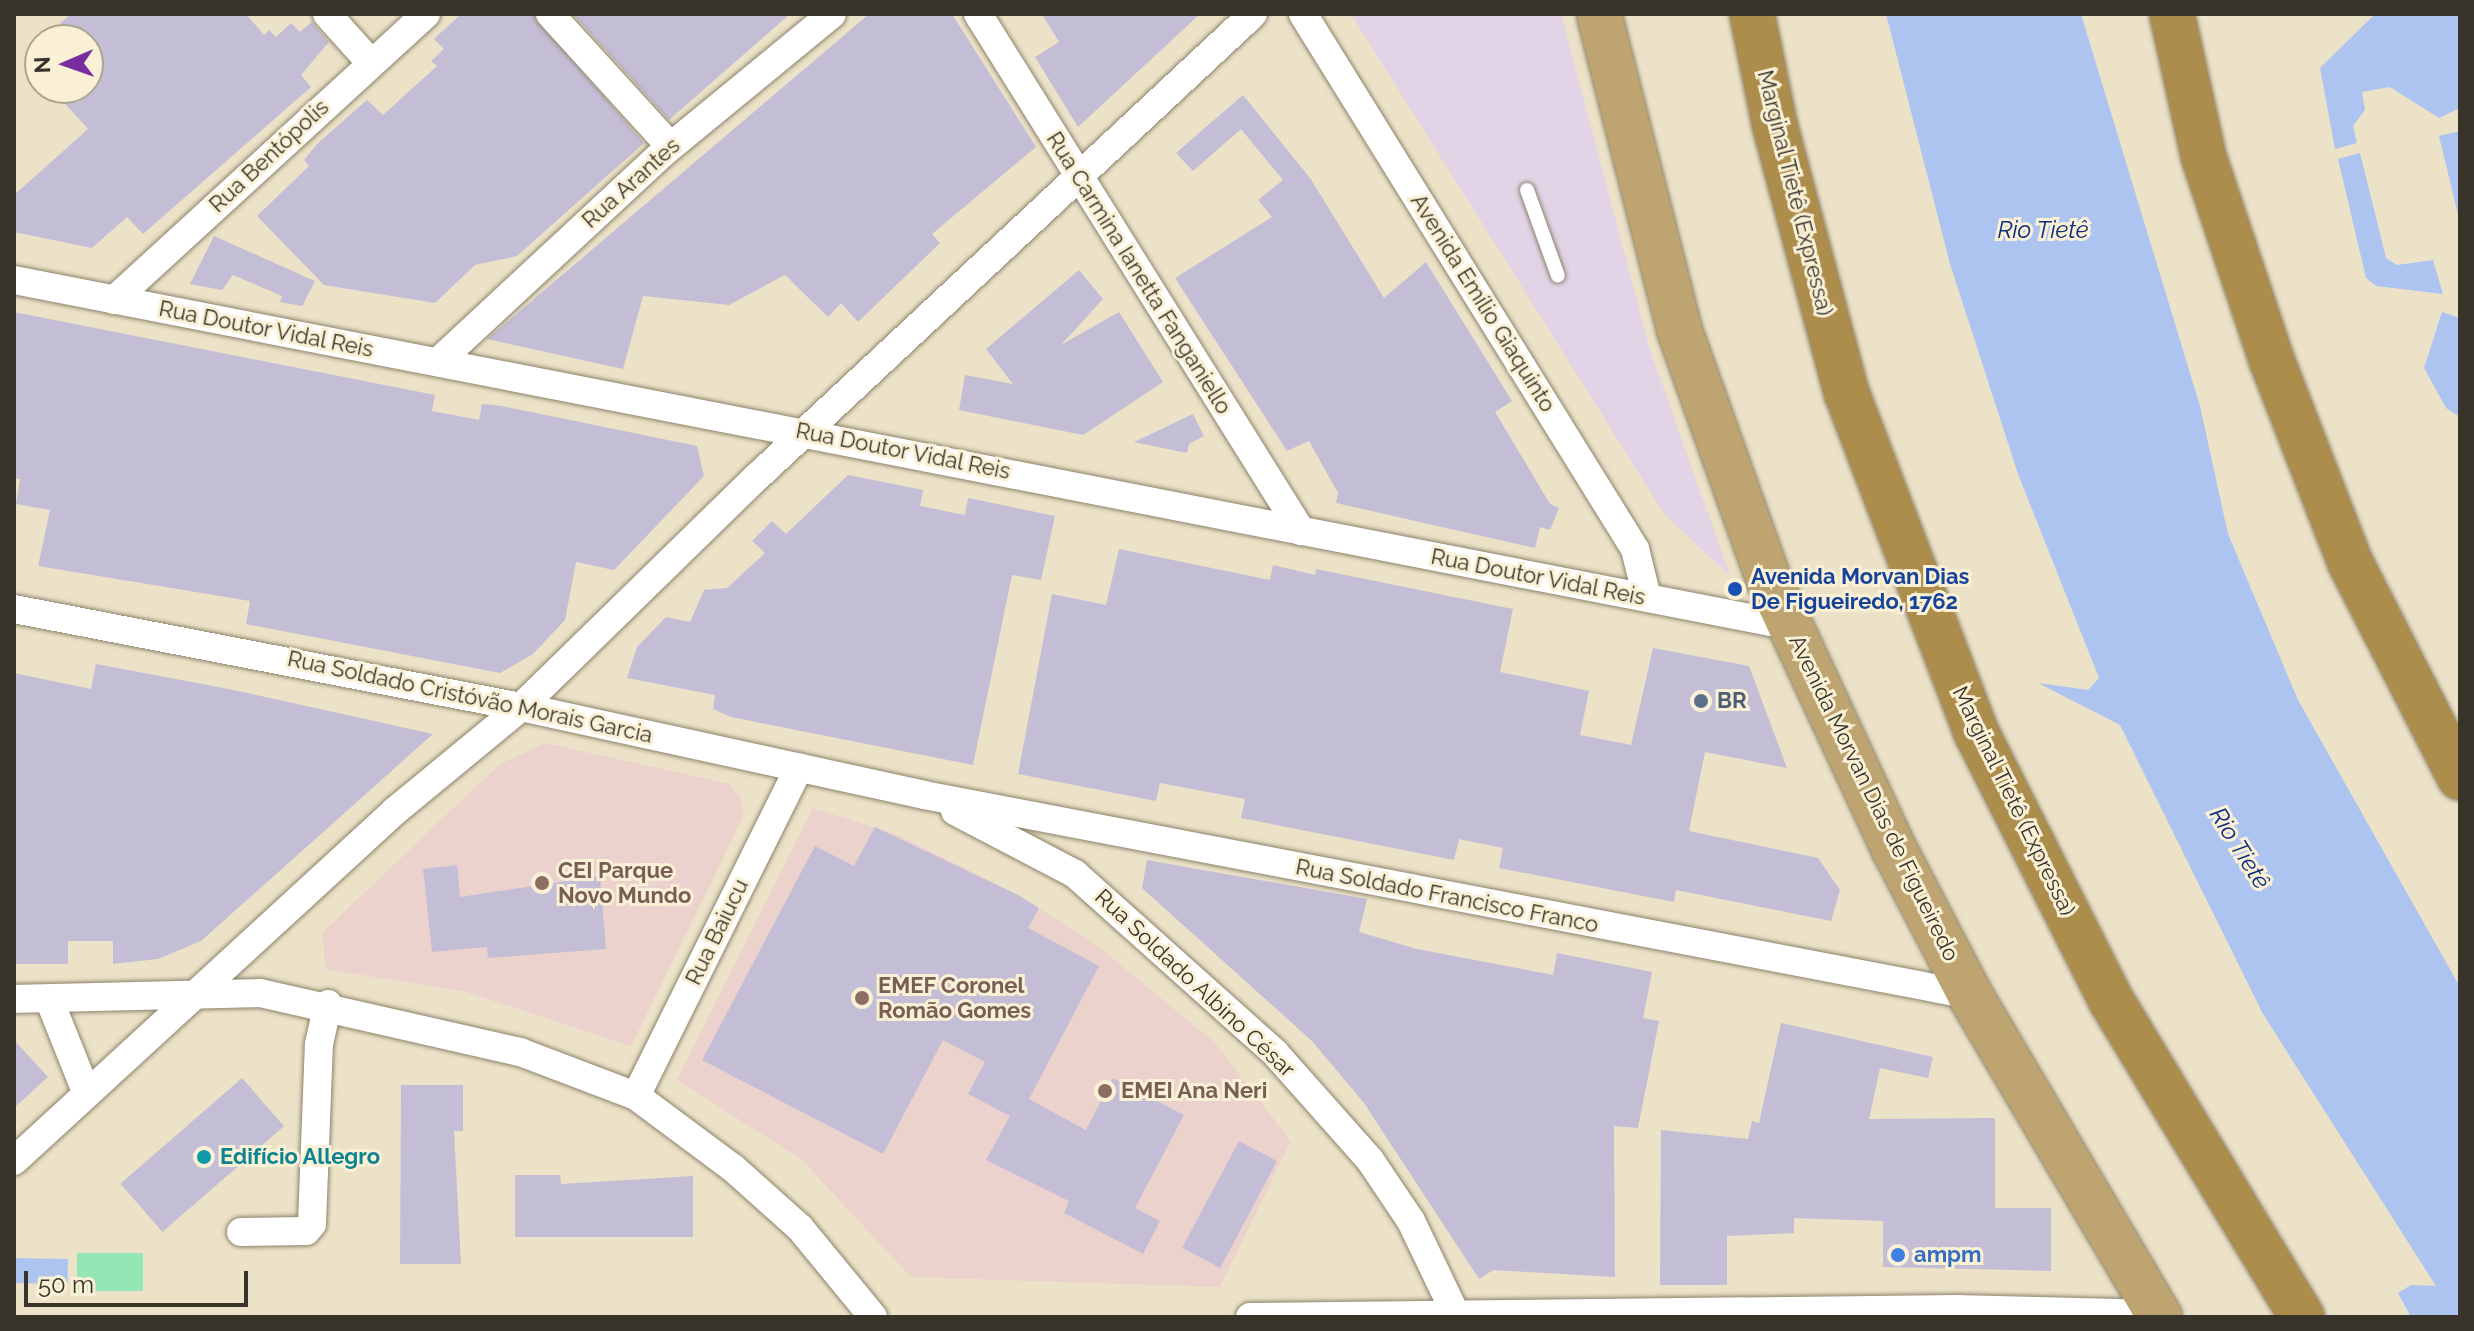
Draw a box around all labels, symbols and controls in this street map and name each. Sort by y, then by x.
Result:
north arrow [24,24,104,104]
text: N [29,56,55,74]
street label: Marginal Tietê (Expressa) [1752,67,1838,319]
street label: Rua Bentópolis [204,94,334,218]
street label: Rua Carmina Ianetta Fanganiello [1041,127,1237,419]
street label: Rua Arantes [577,132,685,234]
street label: Avenida Emílio Giaquinto [1405,189,1561,417]
water label: Rio Tietê [1997,216,2089,244]
street label: Rua Doutor Vidal Reis [156,295,376,363]
street label: Rua Doutor Vidal Reis [793,417,1013,485]
street label: Rua Doutor Vidal Reis [1428,543,1648,611]
place label: Avenida Morvan Dias De Figueiredo, 1762 [1751,563,1969,614]
marker: Avenida Morvan Dias De Figueiredo, 1762 [1726,580,1744,598]
street label: Avenida Morvan Dias de Figueiredo [1783,631,1965,965]
street label: Rua Soldado Cristóvão Morais Garcia [285,645,655,749]
street label: Marginal Tietê (Expressa) [1947,681,2081,921]
place label: BR [1717,688,1747,714]
marker: BR [1692,692,1710,710]
water label: Rio Tietê [2203,801,2277,895]
street label: Rua Soldado Francisco Franco [1293,854,1601,938]
place label: CEI Parque Novo Mundo [558,857,691,908]
marker: CEI Parque Novo Mundo [533,874,551,892]
street label: Rua Baiucu [680,875,754,989]
street label: Rua Soldado Albino César [1089,883,1301,1083]
place label: EMEF Coronel Romão Gomes [878,972,1031,1024]
marker: EMEF Coronel Romão Gomes [853,989,871,1007]
place label: EMEI Ana Neri [1121,1078,1268,1104]
marker: EMEI Ana Neri [1096,1082,1114,1100]
place label: Edifício Allegro [220,1144,381,1170]
marker: Edifício Allegro [195,1148,213,1166]
place label: ampm [1914,1242,1982,1268]
marker: ampm [1889,1246,1907,1264]
scale bar [28,1255,252,1305]
text: 50 m [38,1270,94,1299]

